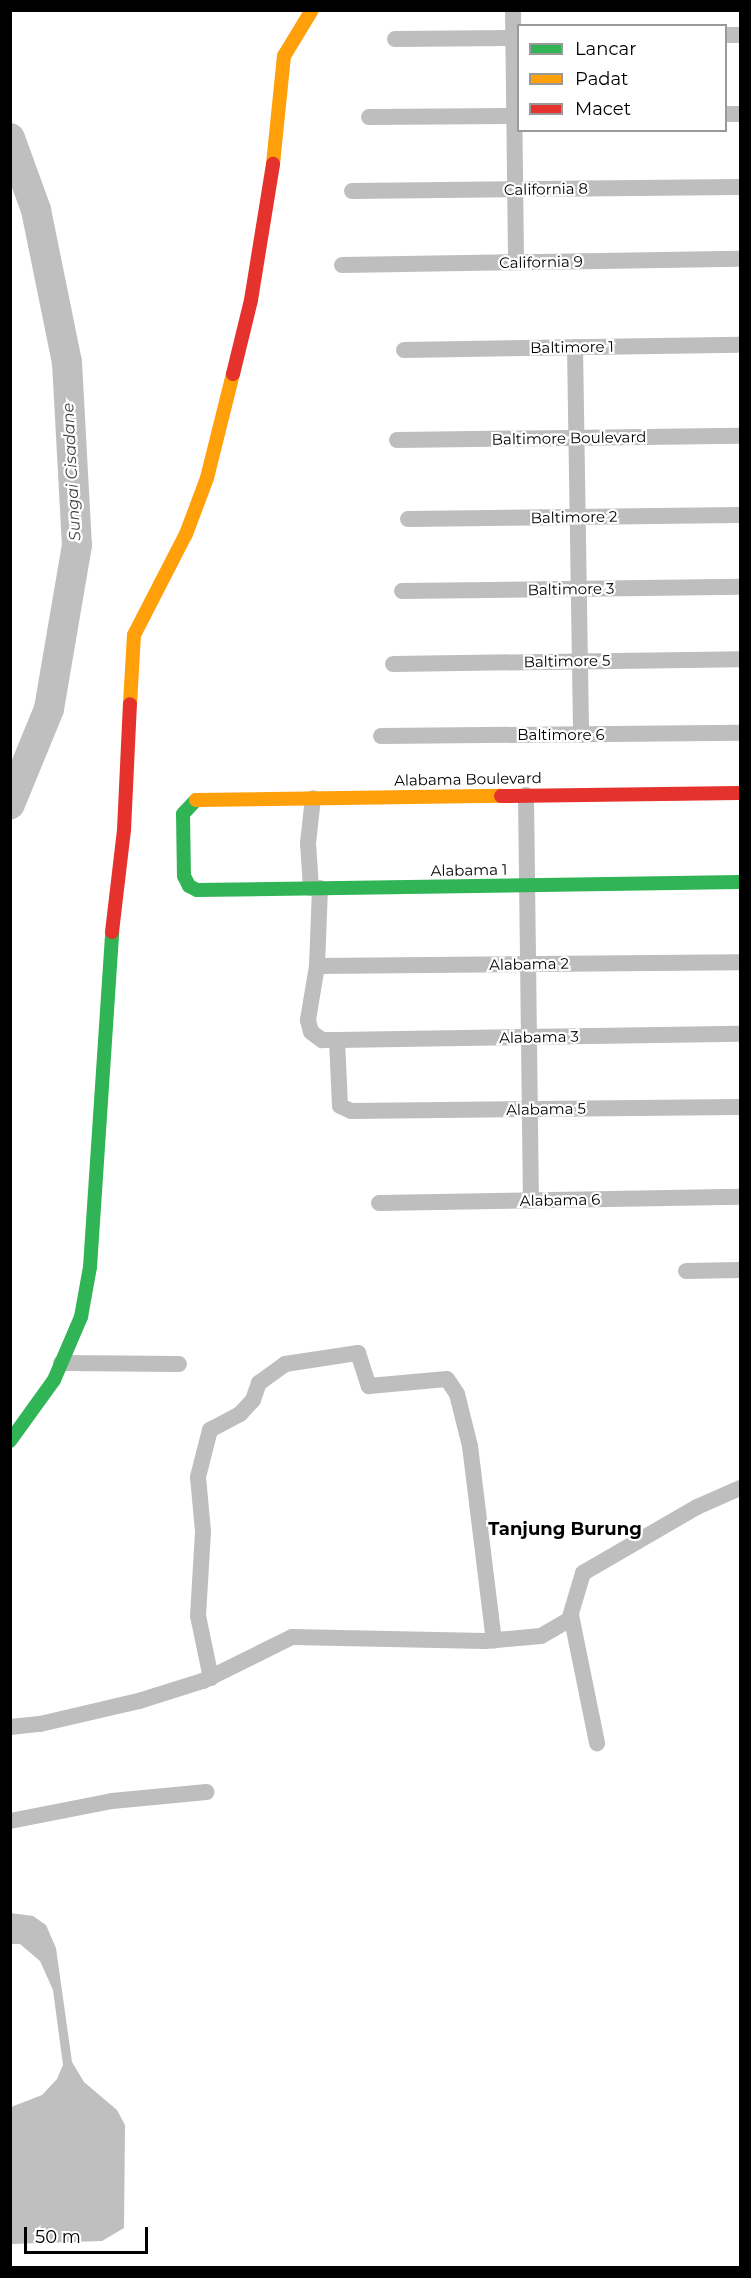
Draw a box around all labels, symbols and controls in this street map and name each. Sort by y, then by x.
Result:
legend [517,24,727,132]
text: Lancar [575,38,636,60]
text: Padat [575,68,628,90]
text: Macet [575,98,631,120]
street label: California 8 [504,179,588,199]
street label: California 9 [499,252,583,272]
street label: Baltimore 1 [530,337,614,357]
water label: Sungai Cisadane [59,402,85,542]
street label: Baltimore Boulevard [491,428,647,448]
street label: Baltimore 2 [530,507,618,527]
street label: Baltimore 3 [527,579,615,599]
street label: Baltimore 5 [523,651,611,671]
street label: Baltimore 6 [517,726,605,744]
street label: Alabama Boulevard [394,769,542,789]
street label: Alabama 1 [430,860,508,880]
street label: Alabama 2 [489,954,569,974]
street label: Alabama 3 [499,1027,579,1047]
street label: Alabama 5 [506,1099,586,1119]
street label: Alabama 6 [520,1190,600,1210]
district label: Tanjung Burung [488,1518,642,1540]
scale bar [27,2215,152,2253]
text: 50 m [35,2226,81,2248]

